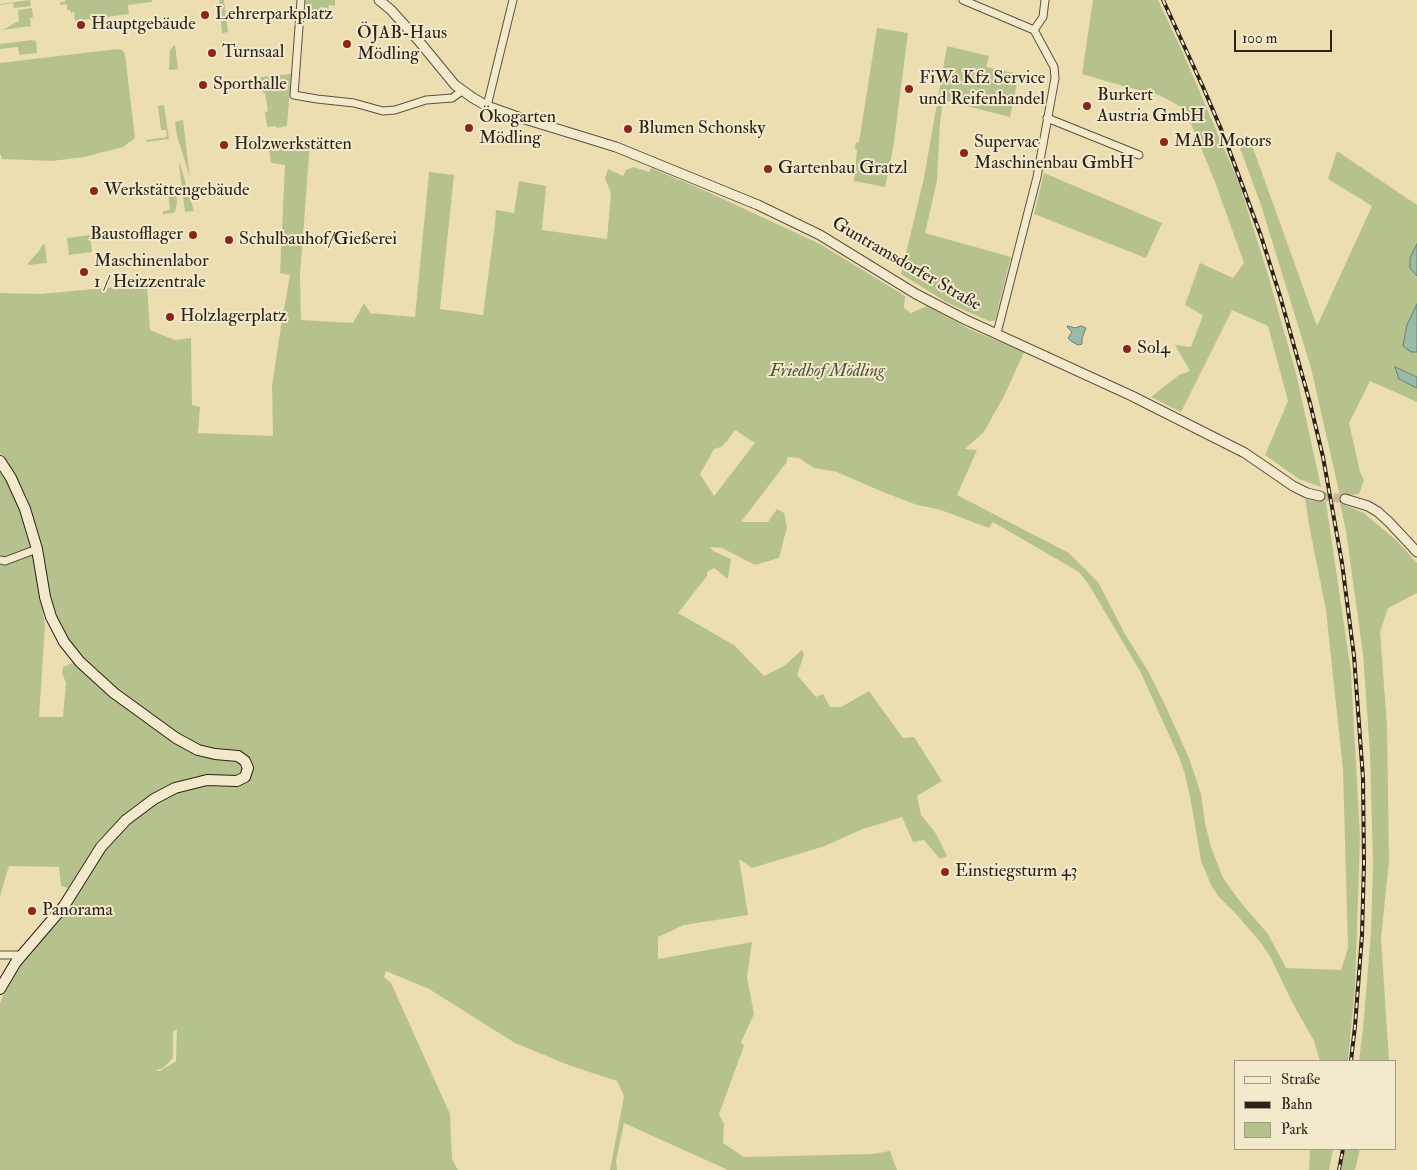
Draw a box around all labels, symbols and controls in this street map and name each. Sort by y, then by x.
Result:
place label: Lehrerparkplatz [215,4,333,26]
marker: Lehrerparkplatz [199,9,211,21]
place label: Hauptgebäude [91,14,196,36]
marker: Hauptgebäude [75,19,87,31]
scale bar [1237,20,1334,52]
place label: ÖJAB-Haus Mödling [357,23,447,66]
text: 100 m [1242,29,1277,48]
marker: ÖJAB-Haus Mödling [341,38,353,50]
place label: Turnsaal [222,42,284,64]
marker: Turnsaal [206,47,218,59]
place label: FiWa Kfz Service und Reifenhandel [919,68,1045,110]
place label: Sporthalle [213,74,287,96]
marker: Sporthalle [197,79,209,91]
marker: FiWa Kfz Service und Reifenhandel [903,83,915,95]
place label: Burkert Austria GmbH [1097,85,1205,128]
marker: Burkert Austria GmbH [1081,100,1093,112]
place label: Ökogarten Mödling [479,107,556,150]
place label: Blumen Schonsky [638,118,765,140]
marker: Ökogarten Mödling [463,122,475,134]
marker: Blumen Schonsky [622,123,634,135]
place label: MAB Motors [1174,131,1271,153]
place label: Supervac Maschinenbau GmbH [974,132,1134,174]
place label: Holzwerkstätten [234,134,352,156]
marker: MAB Motors [1158,136,1170,148]
marker: Holzwerkstätten [218,139,230,151]
marker: Supervac Maschinenbau GmbH [958,147,970,159]
place label: Gartenbau Gratzl [778,158,908,180]
marker: Gartenbau Gratzl [762,163,774,175]
place label: Werkstättengebäude [104,180,250,202]
marker: Werkstättengebäude [88,185,100,197]
street label: Guntramsdorfer Straße [827,213,985,317]
place label: Baustofflager [90,224,183,246]
marker: Baustofflager [187,229,199,241]
place label: Schulbauhof/Gießerei [239,229,397,251]
marker: Schulbauhof/Gießerei [223,234,235,246]
place label: Maschinenlabor 1 / Heizzentrale [94,251,209,294]
marker: Maschinenlabor 1 / Heizzentrale [78,266,90,278]
place label: Holzlagerplatz [180,306,287,328]
marker: Holzlagerplatz [164,311,176,323]
place label: Sol4 [1137,338,1170,360]
marker: Sol4 [1121,343,1133,355]
park label: Friedhof Mödling [769,361,885,383]
place label: Einstiegsturm 43 [955,861,1078,883]
marker: Einstiegsturm 43 [939,866,951,878]
place label: Panorama [42,900,113,922]
marker: Panorama [26,905,38,917]
legend [1234,1060,1397,1150]
text: Straße [1281,1070,1320,1089]
text: Bahn [1281,1095,1313,1114]
text: Park [1281,1120,1308,1139]

